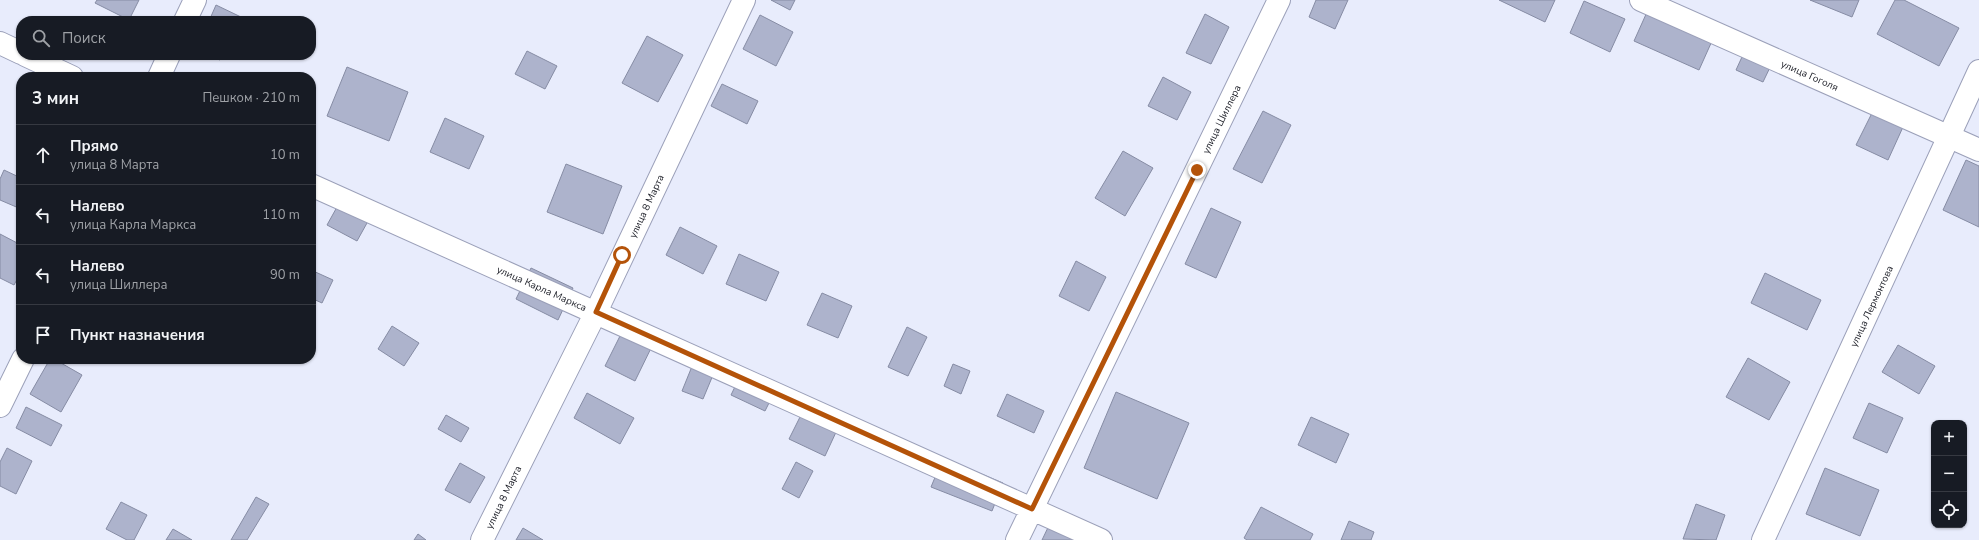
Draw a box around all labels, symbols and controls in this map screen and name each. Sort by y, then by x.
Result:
search box [16,16,316,60]
icon: search [30,27,52,49]
text: Поиск [62,28,106,48]
street label: улица Гоголя [1779,57,1840,95]
street label: улица Шиллера [1199,83,1245,156]
text: 3 мин [32,87,79,110]
text: Пешком · 210 m [202,89,300,107]
text: Прямо [70,136,118,156]
icon: ahead [32,144,54,166]
text: 10 m [270,146,300,164]
text: улица 8 Марта [70,156,159,174]
route end [1188,161,1206,179]
street label: улица 8 Марта [626,172,668,241]
text: Налево [70,196,125,216]
icon: left [32,204,54,226]
text: 110 m [262,206,300,224]
text: улица Карла Маркса [70,216,196,234]
route start [613,246,631,264]
text: Налево [70,256,125,276]
street label: улица Карла Маркса [494,263,589,315]
street label: улица Лермонтова [1847,263,1897,349]
icon: left [32,264,54,286]
text: 90 m [270,266,300,284]
text: улица Шиллера [70,276,168,294]
icon: arrive [32,324,54,346]
text: Пункт назначения [70,325,205,345]
map controls [1931,420,1967,528]
button: + [1931,420,1967,456]
button: − [1931,456,1967,492]
street label: улица 8 Марта [483,463,525,531]
button: locate [1931,492,1967,528]

